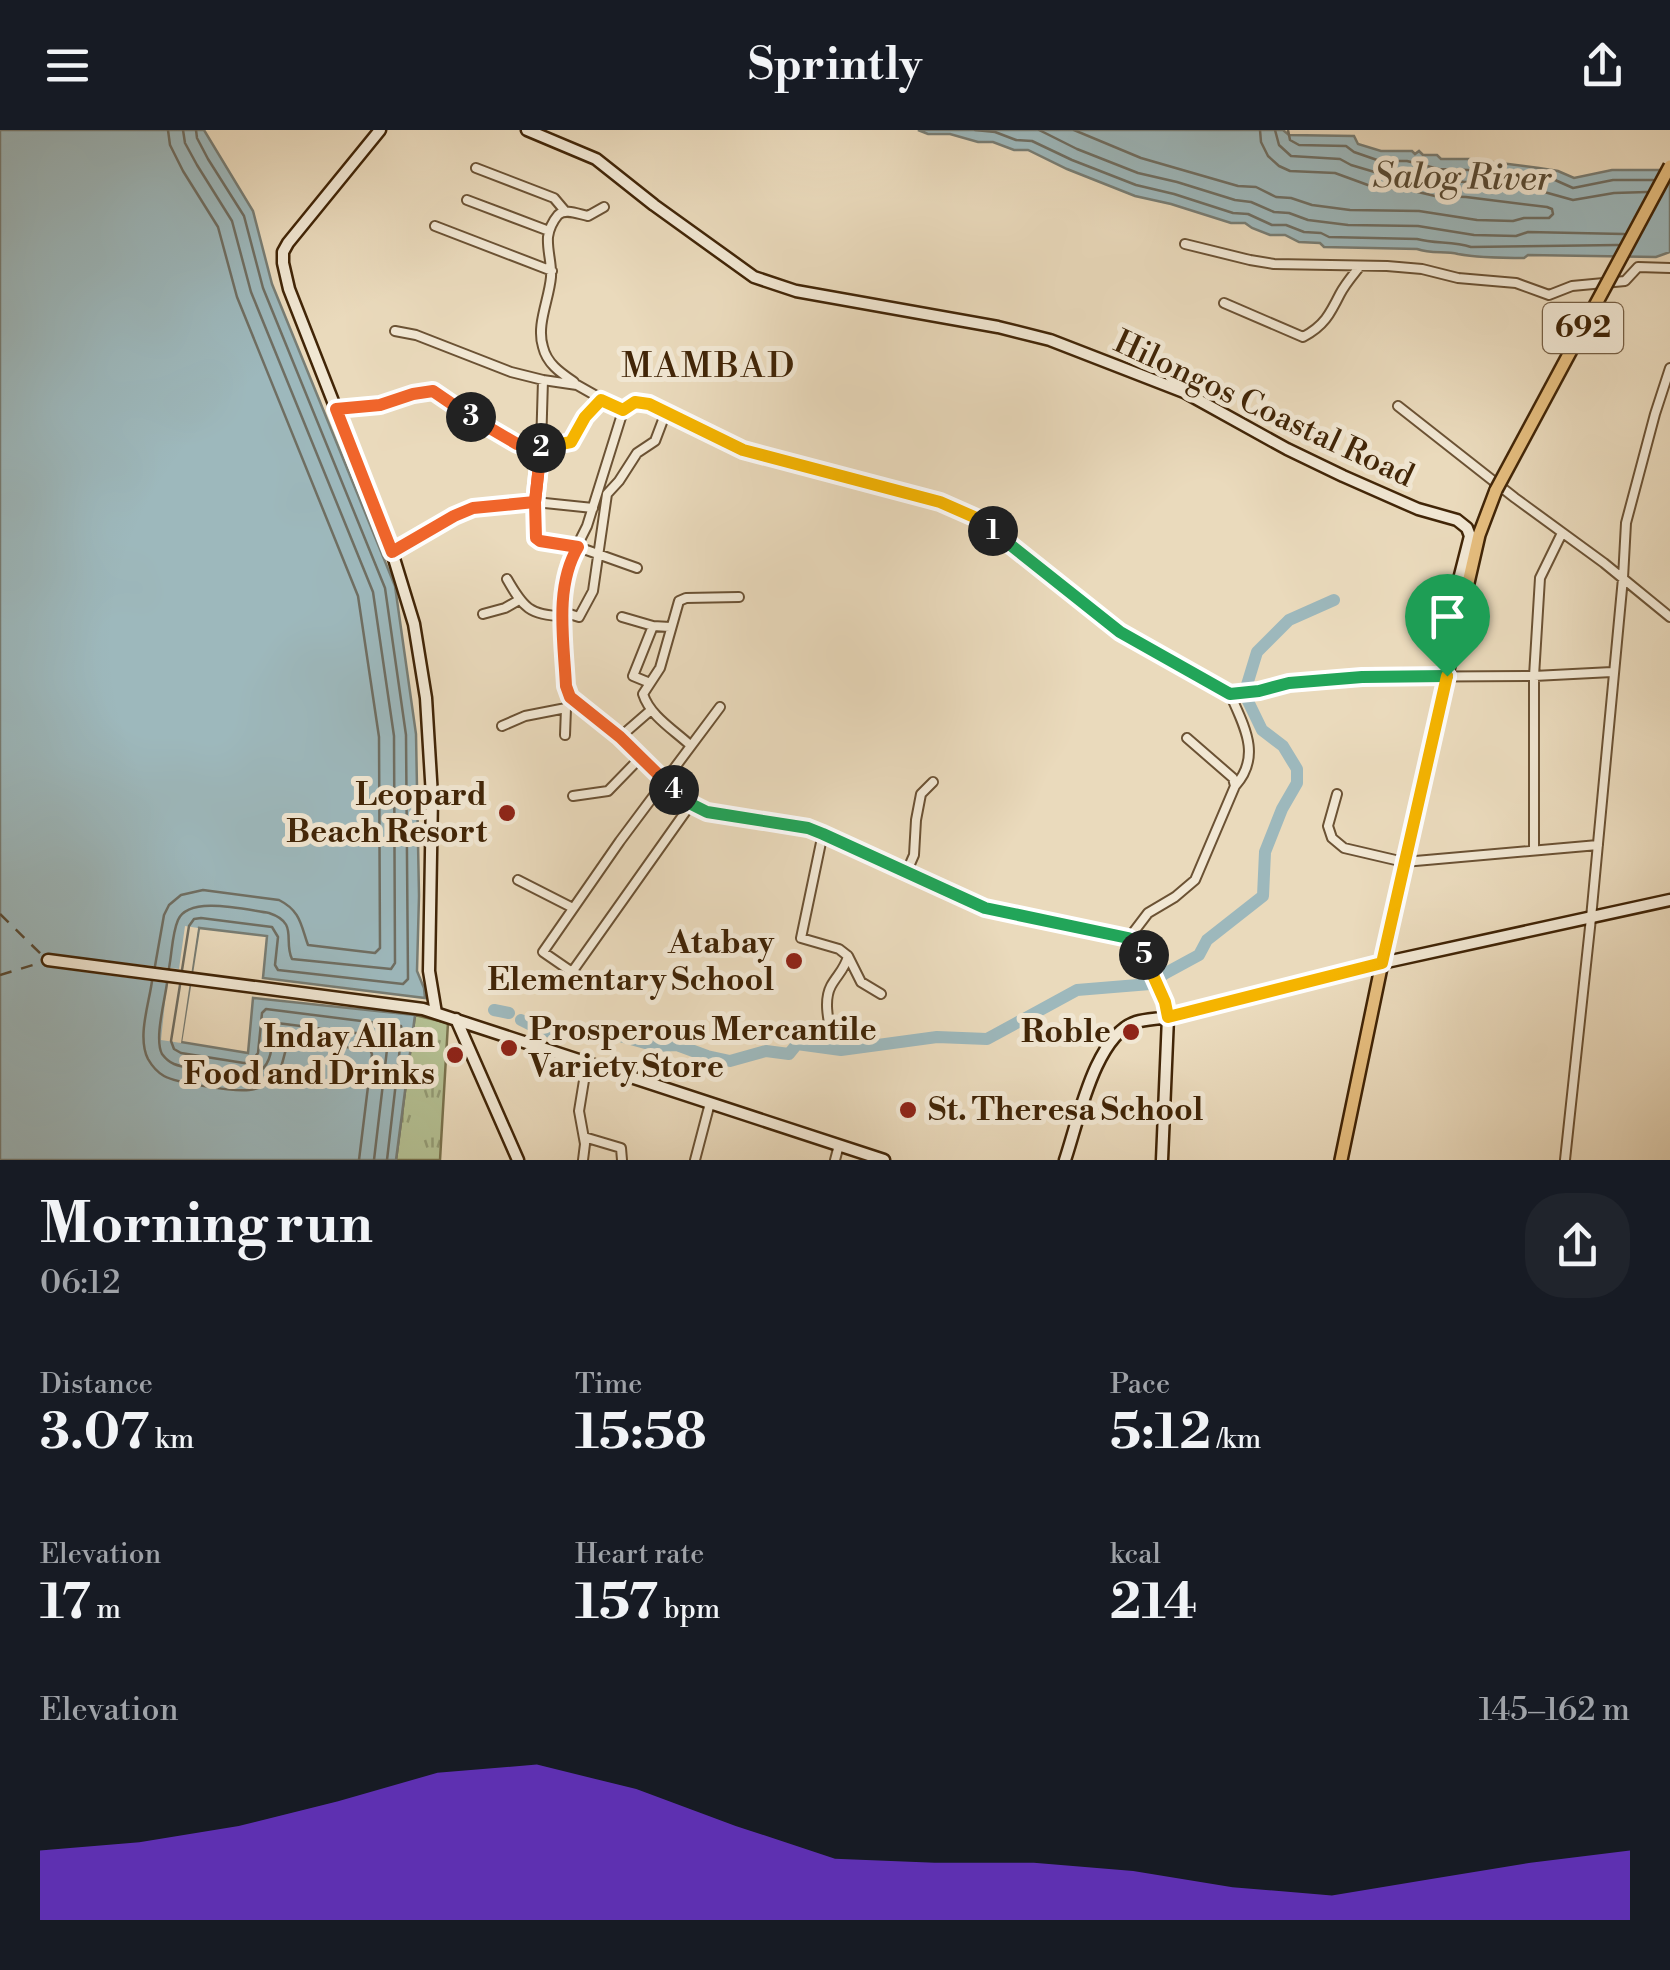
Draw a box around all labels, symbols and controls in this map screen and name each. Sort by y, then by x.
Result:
text: Sprintly [748,37,922,94]
icon: menu [40,38,95,93]
icon: share [1575,38,1630,93]
water label: Salog River [1372,155,1553,201]
road number: 692 [1543,303,1623,353]
street label: Hilongos Coastal Road [1108,322,1420,496]
district label: MAMBAD [621,345,797,388]
pin: 3 [446,392,496,442]
text: 3 [463,399,479,434]
pin: 2 [516,423,566,473]
text: 2 [532,430,550,465]
pin: 1 [968,506,1018,556]
text: 1 [986,513,1000,548]
pin [1405,574,1490,677]
icon: arrive [1420,589,1475,644]
pin: 4 [649,765,699,815]
text: 4 [665,772,683,807]
place label: Leopard Beach Resort [286,775,488,852]
marker: Leopard Beach Resort [496,802,518,824]
place label: Atabay Elementary School [488,923,775,1000]
pin: 5 [1119,930,1169,980]
text: 5 [1135,937,1153,972]
marker: Atabay Elementary School [783,950,805,972]
place label: Prosperous Mercantile Variety Store [528,1010,877,1087]
place label: Roble [1021,1012,1111,1052]
place label: Inday Allan Food and Drinks [184,1017,435,1094]
marker: Roble [1120,1021,1142,1043]
marker: Prosperous Mercantile Variety Store [498,1037,520,1059]
marker: Inday Allan Food and Drinks [444,1044,466,1066]
place label: St. Theresa School [928,1090,1204,1130]
marker: St. Theresa School [897,1099,919,1121]
text: Morning run [40,1191,373,1260]
button: share [1525,1193,1630,1298]
text: 06:12 [40,1263,121,1303]
text: Distance [40,1367,153,1402]
text: Time [575,1367,642,1402]
text: Pace [1110,1367,1170,1402]
text: 3.07 [40,1402,149,1464]
text: 15:58 [575,1402,707,1464]
text: 5:12 [1110,1402,1211,1464]
text: km [149,1422,194,1457]
text: /km [1211,1422,1261,1457]
text: Elevation [40,1537,161,1572]
text: Heart rate [575,1537,704,1572]
text: kcal [1110,1537,1161,1572]
text: 17 [40,1572,91,1634]
text: 157 [575,1572,658,1634]
text: 214 [1110,1572,1197,1634]
text: m [91,1592,121,1627]
text: bpm [658,1592,720,1627]
text: Elevation [40,1690,179,1730]
text: 145–162 m [1479,1690,1630,1730]

